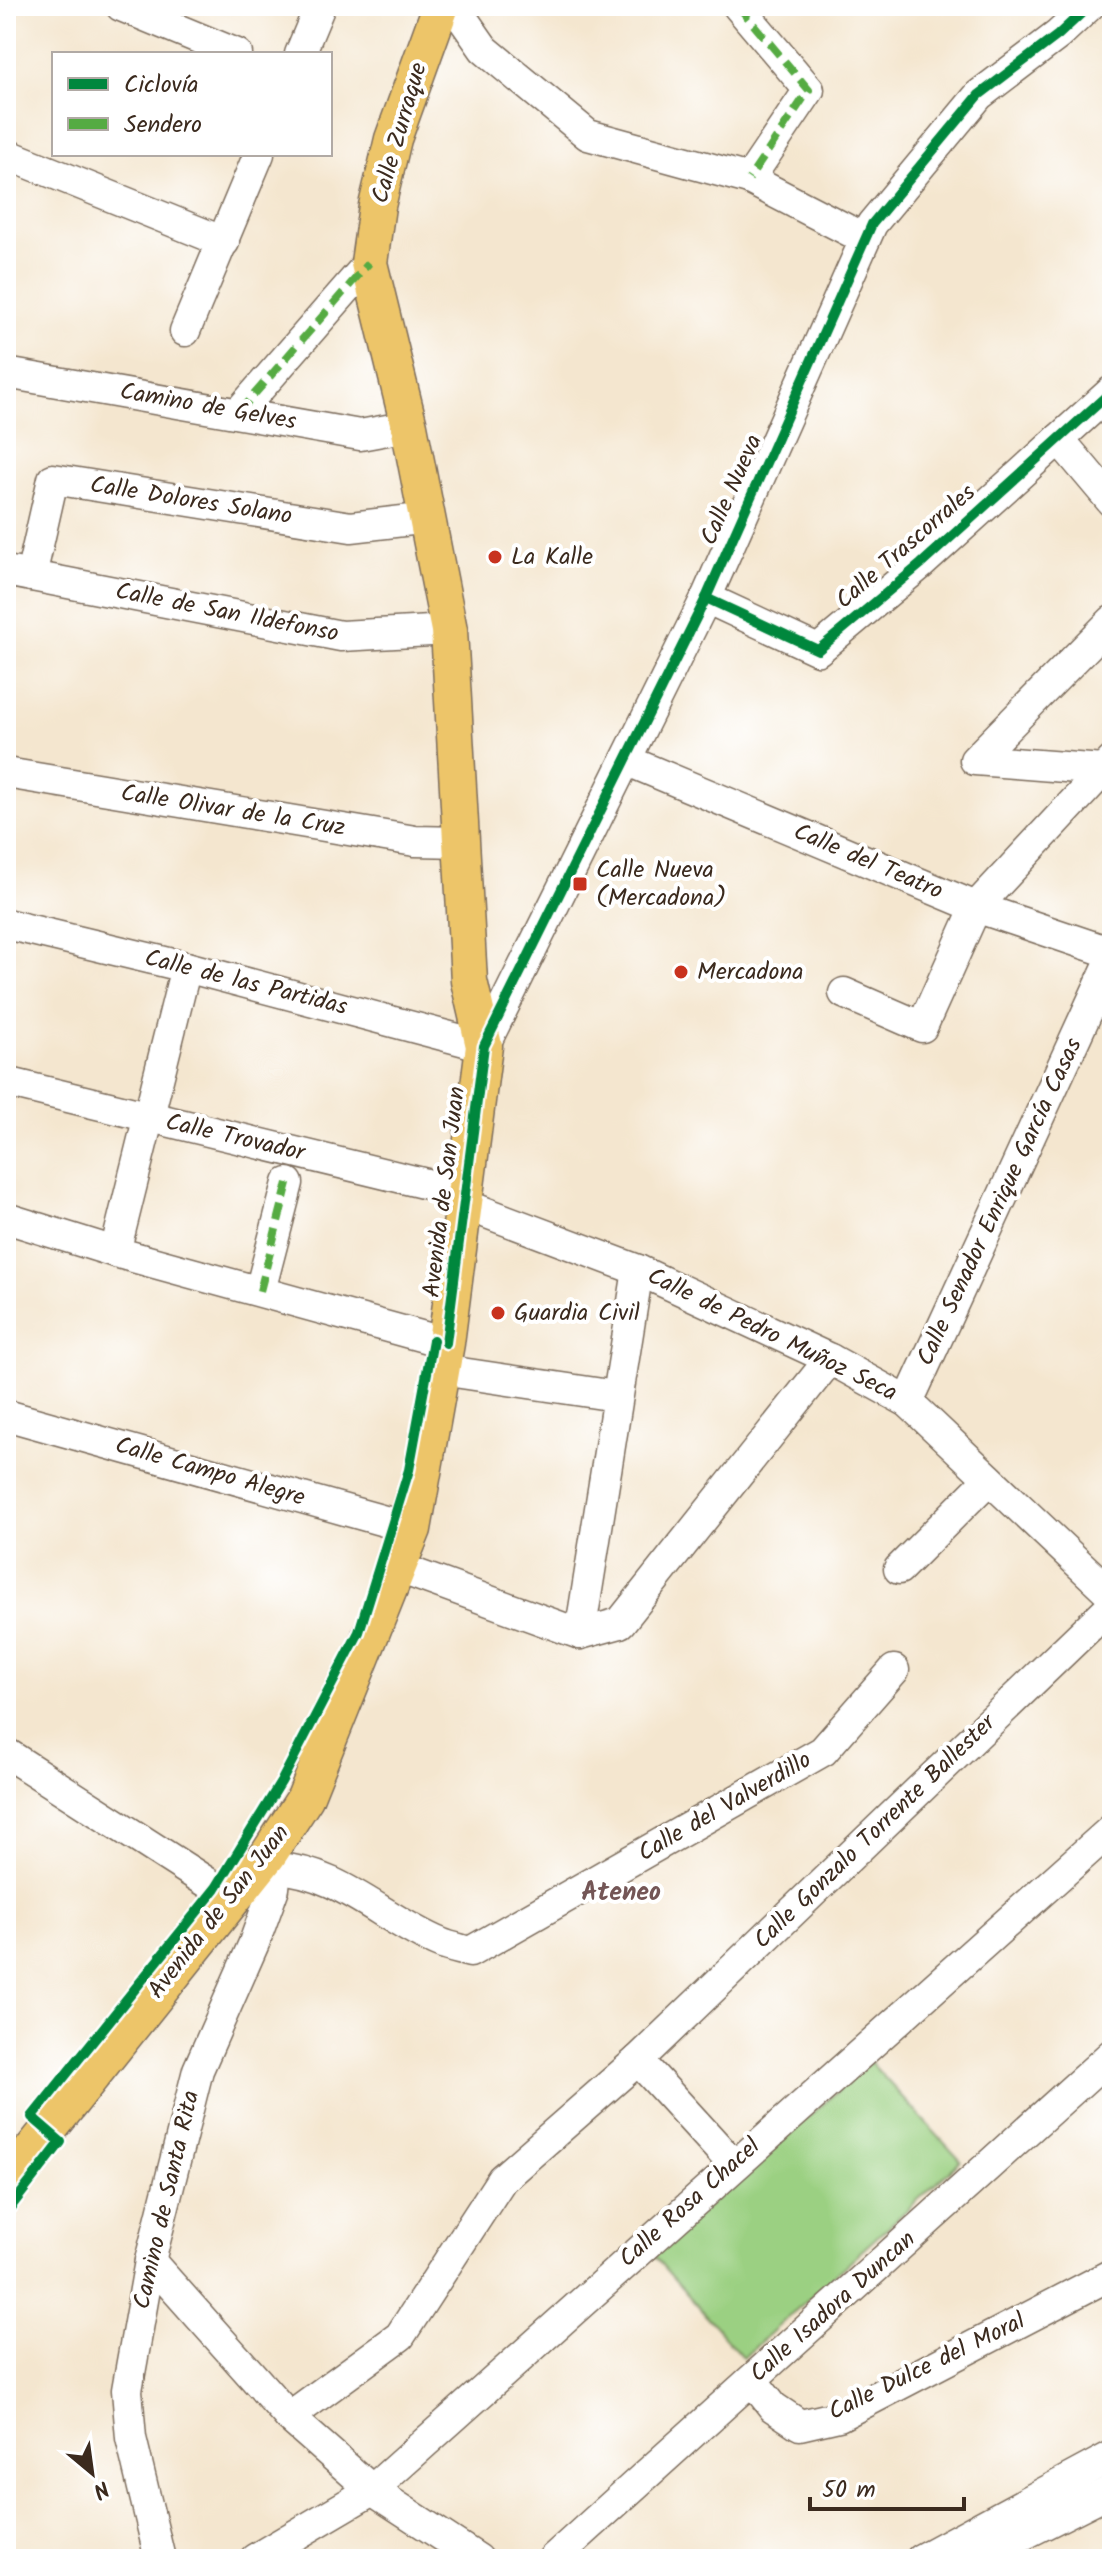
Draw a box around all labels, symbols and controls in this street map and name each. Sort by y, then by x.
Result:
legend [52,52,332,156]
street label: Calle Zurraque [361,58,439,208]
text: Ciclovía [124,66,199,105]
text: Sendero [124,106,202,145]
street label: Camino de Gelves [117,372,299,442]
street label: Calle Nueva [690,428,774,552]
street label: Calle Dolores Solano [87,466,295,536]
street label: Calle Trascorrales [827,475,985,619]
place label: La Kalle [511,538,593,577]
marker: La Kalle [486,548,504,566]
street label: Calle de San Ildefonso [112,572,342,654]
street label: Calle Olivar de la Cruz [118,774,348,848]
street label: Calle del Teatro [787,813,949,911]
place label: Calle Nueva (Mercadona) [596,851,726,918]
marker: Calle Nueva (Mercadona) [571,875,589,893]
street label: Calle de las Partidas [140,939,352,1027]
place label: Mercadona [697,953,804,992]
marker: Mercadona [672,963,690,981]
street label: Calle Senador Enrique García Casas [907,1031,1093,1373]
street label: Avenida de San Juan [413,1084,477,1300]
street label: Calle Trovador [162,1103,310,1173]
street label: Calle de Pedro Muñoz Seca [640,1257,904,1413]
place label: Guardia Civil [514,1294,640,1333]
marker: Guardia Civil [489,1304,507,1322]
street label: Calle Campo Alegre [110,1426,310,1518]
street label: Calle Gonzalo Torrente Ballester [745,1704,1007,1959]
street label: Calle del Valverdillo [631,1741,819,1873]
street label: Avenida de San Juan [138,1816,300,2008]
district label: Ateneo [581,1872,661,1914]
street label: Camino de Santa Rita [123,2087,211,2313]
street label: Calle Rosa Chacel [610,2128,770,2278]
street label: Calle Isadora Duncan [741,2221,925,2393]
street label: Calle Dulce del Moral [822,2302,1032,2432]
north arrow [52,2433,132,2513]
scale bar [810,2461,964,2511]
text: N [86,2470,115,2507]
text: 50 m [822,2471,876,2510]

